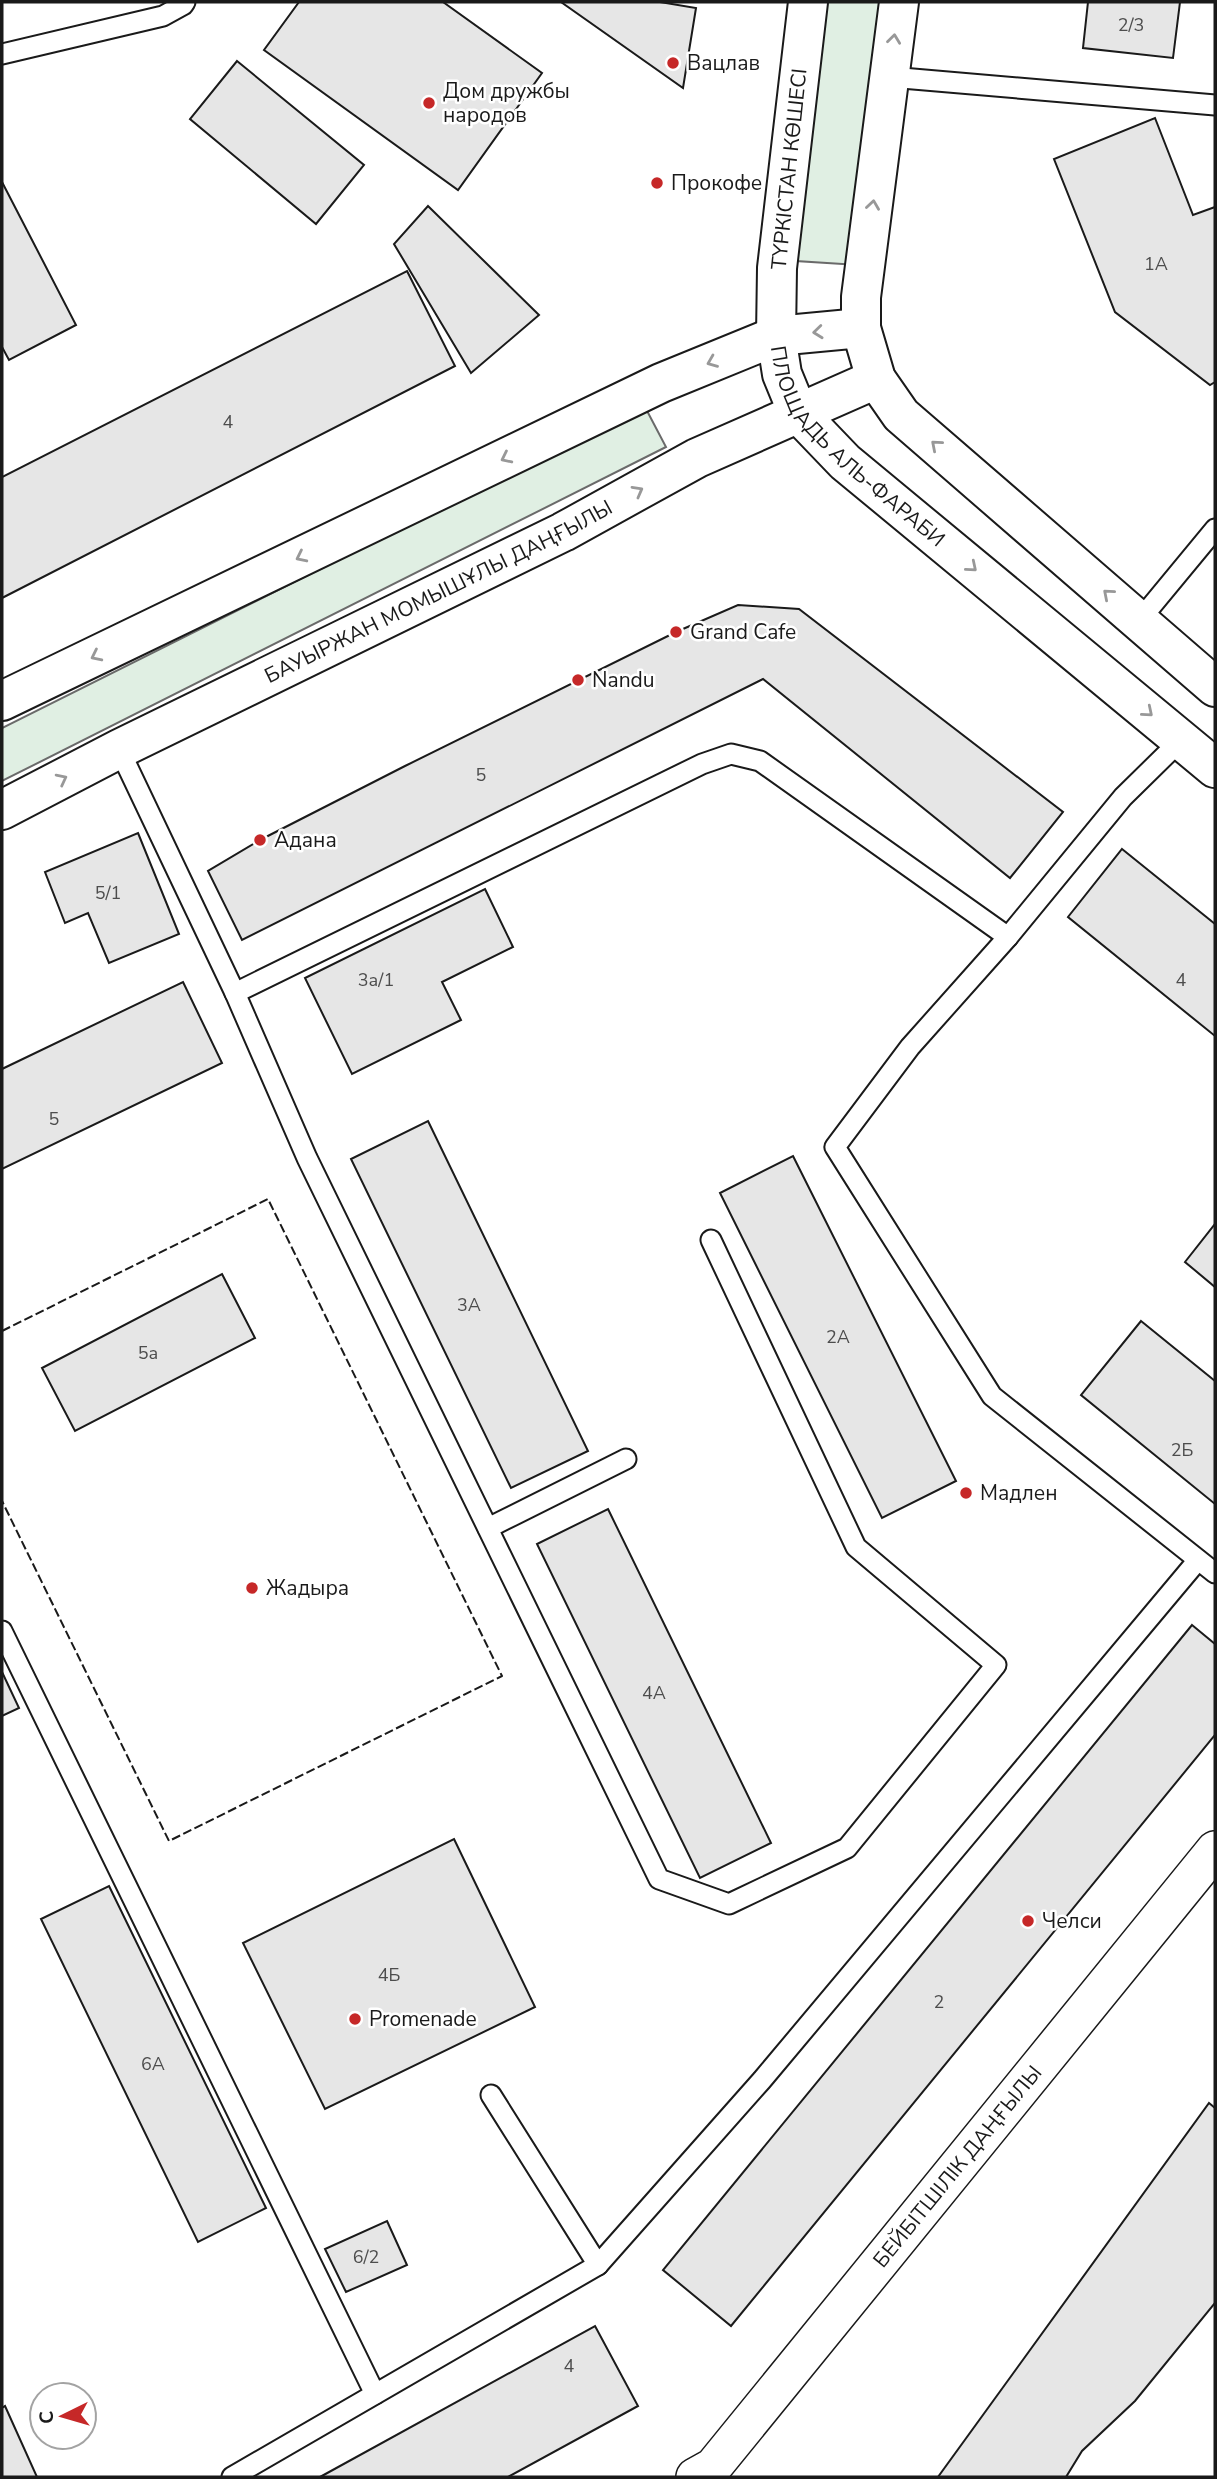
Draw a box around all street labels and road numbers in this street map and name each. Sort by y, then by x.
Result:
street label: ТҮРКІСТАН КӨШЕСІ [765,67,813,271]
street label: ПЛОЩАДЬ АЛЬ-ФАРАБИ [764,344,951,553]
street label: БАУЫРЖАН МОМЫШҰЛЫ ДАҢҒЫЛЫ [260,493,617,690]
street label: БЕЙБІТШІЛІК ДАҢҒЫЛЫ [867,2060,1048,2273]

